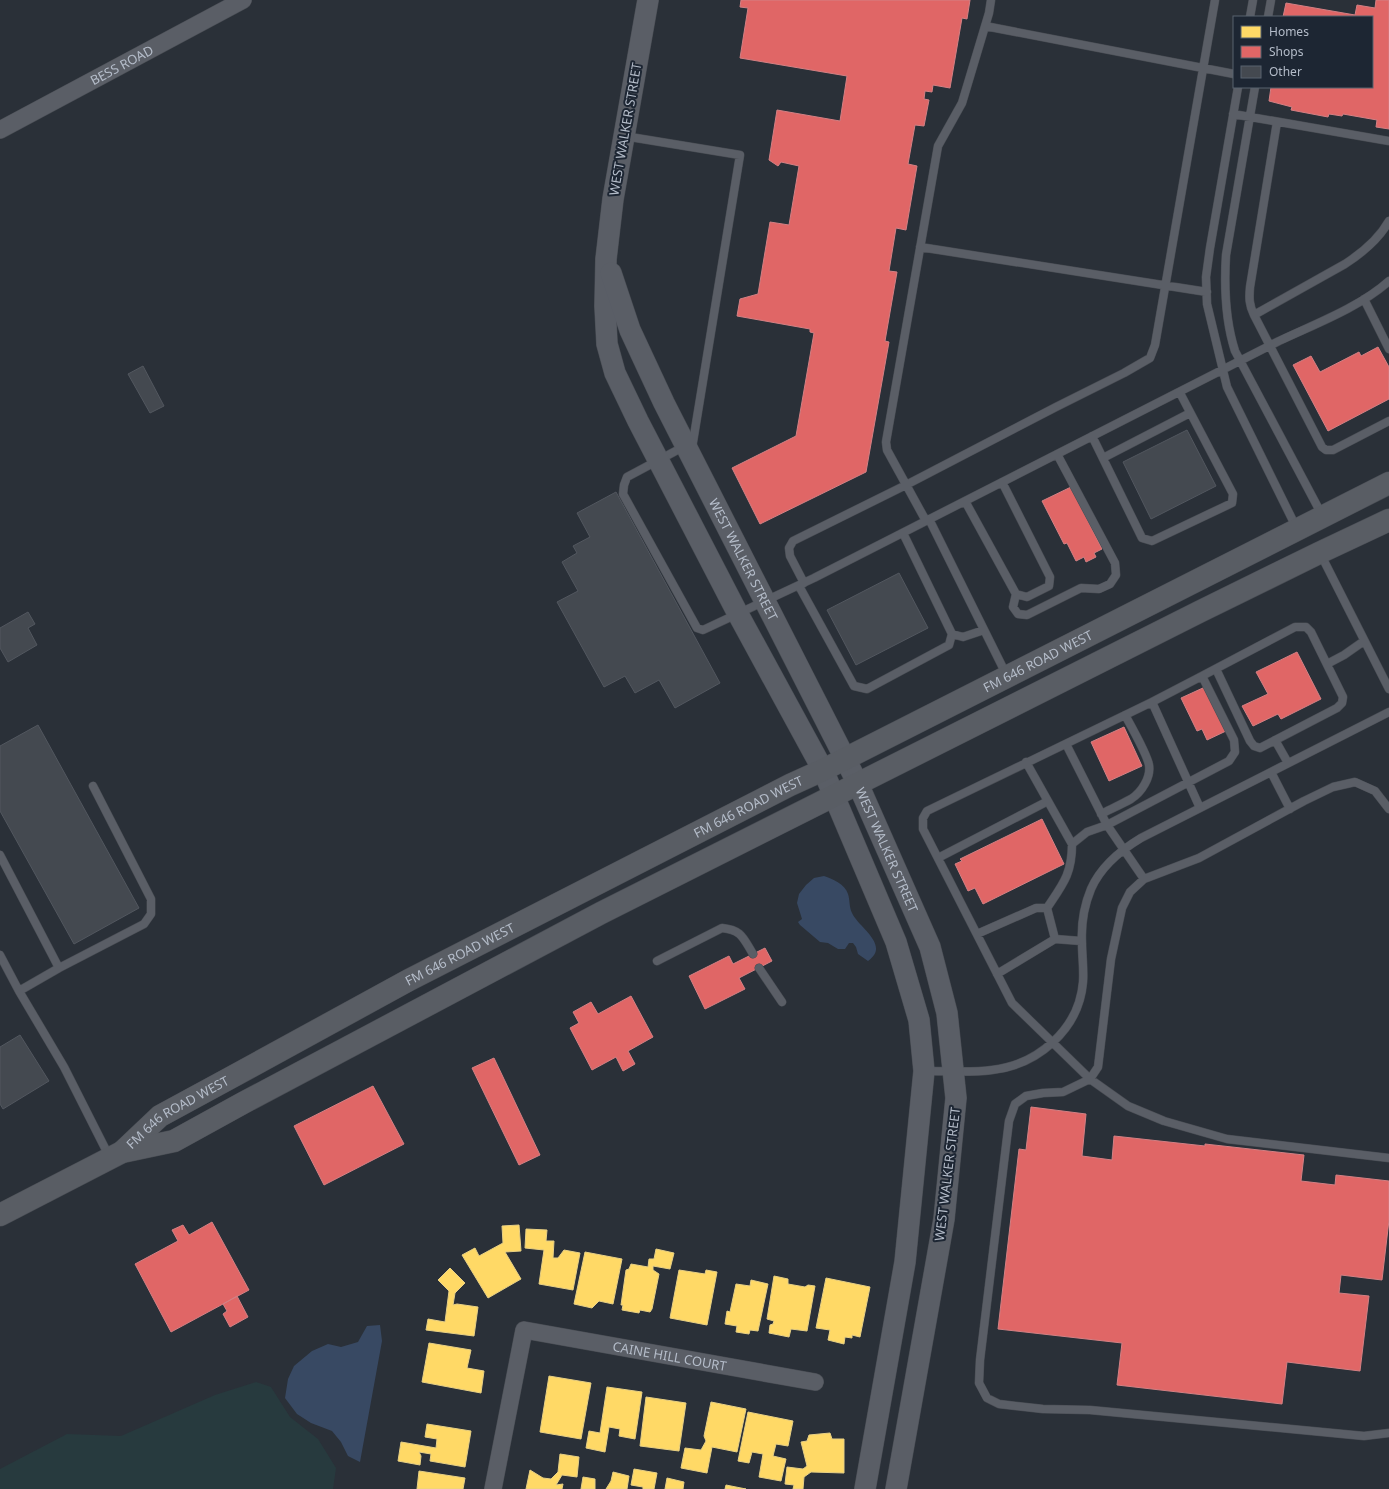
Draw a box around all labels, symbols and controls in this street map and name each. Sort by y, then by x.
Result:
legend [1233,16,1373,88]
text: Homes [1269,23,1309,40]
street label: BESS ROAD [87,41,156,89]
text: Shops [1269,43,1304,60]
street label: WEST WALKER STREET [604,60,646,197]
text: Other [1269,63,1302,80]
street label: WEST WALKER STREET [705,495,783,624]
street label: FM 646 ROAD WEST [980,626,1096,696]
street label: FM 646 ROAD WEST [690,771,806,842]
street label: WEST WALKER STREET [852,784,923,916]
street label: FM 646 ROAD WEST [402,918,518,990]
street label: FM 646 ROAD WEST [122,1071,233,1153]
street label: WEST WALKER STREET [930,1105,964,1242]
street label: CAINE HILL COURT [611,1337,729,1375]

